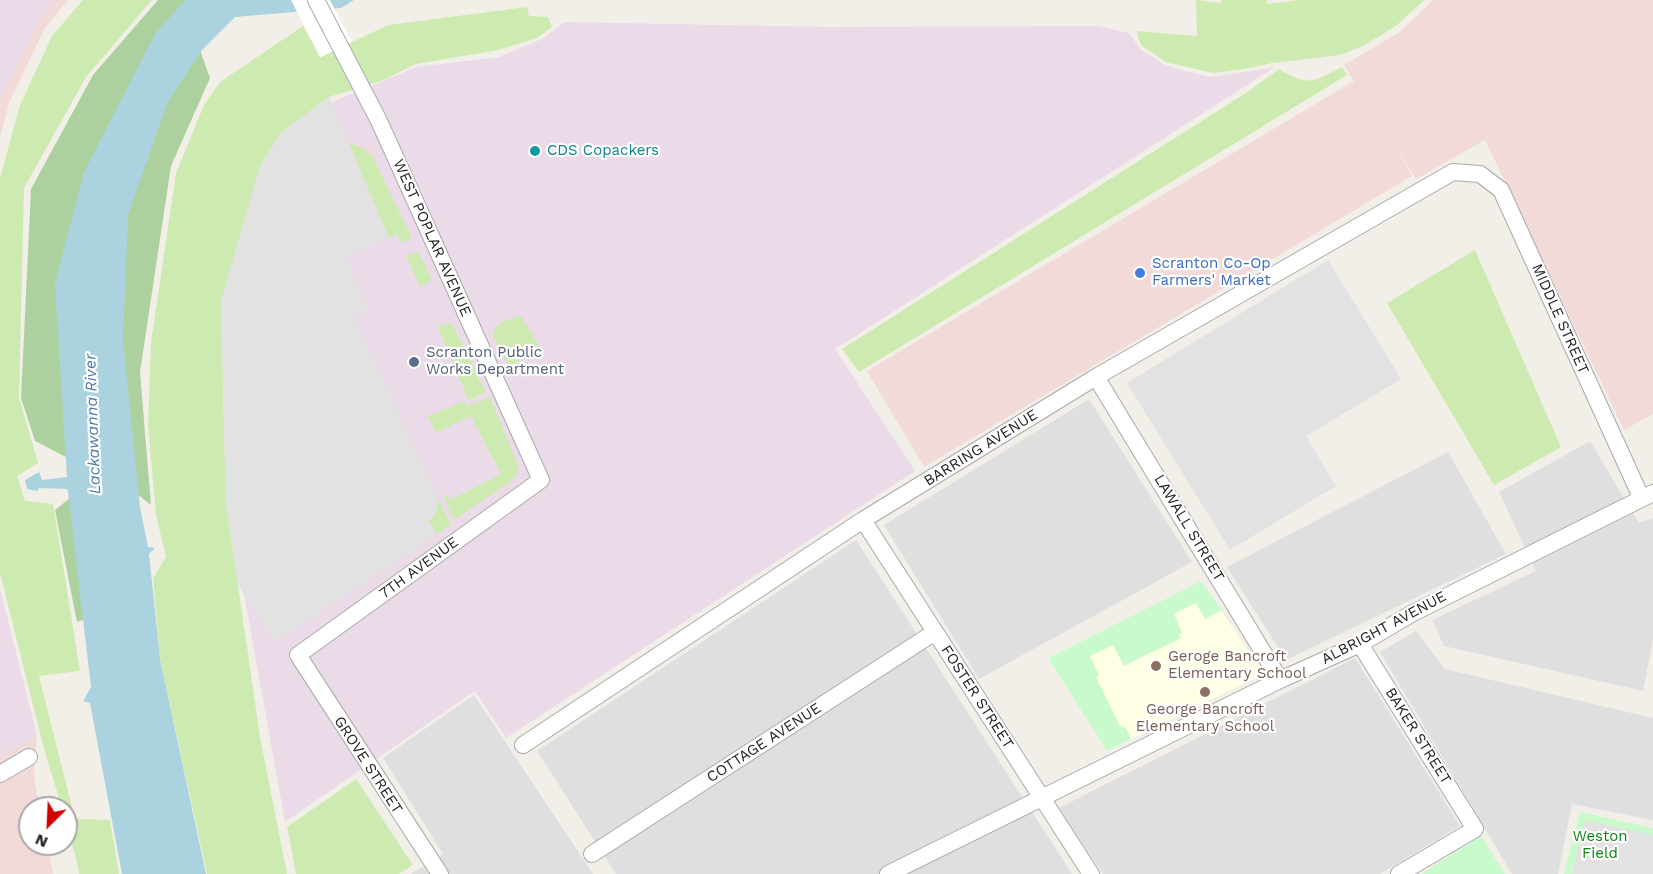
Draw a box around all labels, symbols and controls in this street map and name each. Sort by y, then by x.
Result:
place label: CDS Copackers [547,142,659,160]
marker: CDS Copackers [528,144,542,158]
street label: WEST POPLAR AVENUE [389,157,475,319]
place label: Scranton Co-Op Farmers' Market [1152,255,1271,290]
street label: MIDDLE STREET [1528,261,1592,377]
marker: Scranton Co-Op Farmers' Market [1133,266,1147,280]
place label: Scranton Public Works Department [426,344,564,379]
water label: Lackawanna River [81,353,105,495]
marker: Scranton Public Works Department [407,355,421,369]
street label: BARRING AVENUE [921,406,1041,490]
street label: LAWALL STREET [1150,471,1228,585]
street label: 7TH AVENUE [376,533,462,603]
street label: ALBRIGHT AVENUE [1319,588,1449,668]
street label: FOSTER STREET [937,642,1017,752]
place label: Geroge Bancroft Elementary School [1168,648,1307,683]
marker: Geroge Bancroft Elementary School [1149,659,1163,673]
street label: BAKER STREET [1381,684,1455,788]
marker: George Bancroft Elementary School [1198,685,1212,699]
street label: COTTAGE AVENUE [704,699,824,787]
place label: George Bancroft Elementary School [1136,701,1274,736]
street label: GROVE STREET [330,713,406,817]
north arrow [18,796,78,856]
park label: Weston Field [1572,828,1628,863]
text: N [32,830,51,852]

